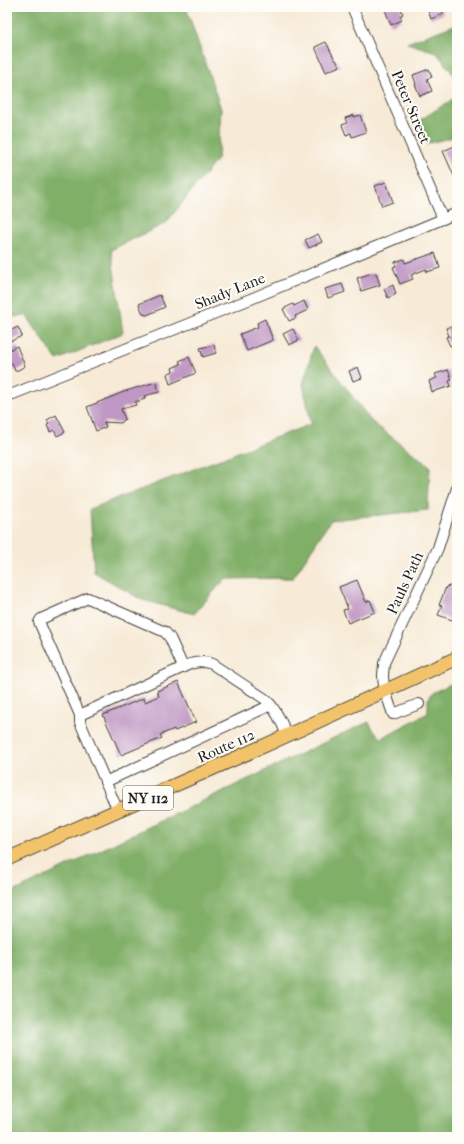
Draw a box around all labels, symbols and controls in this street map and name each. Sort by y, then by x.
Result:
street label: Peter Street [387,68,435,147]
street label: Shady Lane [192,269,268,313]
street label: Pauls Path [383,548,428,617]
street label: Route 112 [194,725,258,767]
road number: NY 112 [123,786,173,810]

